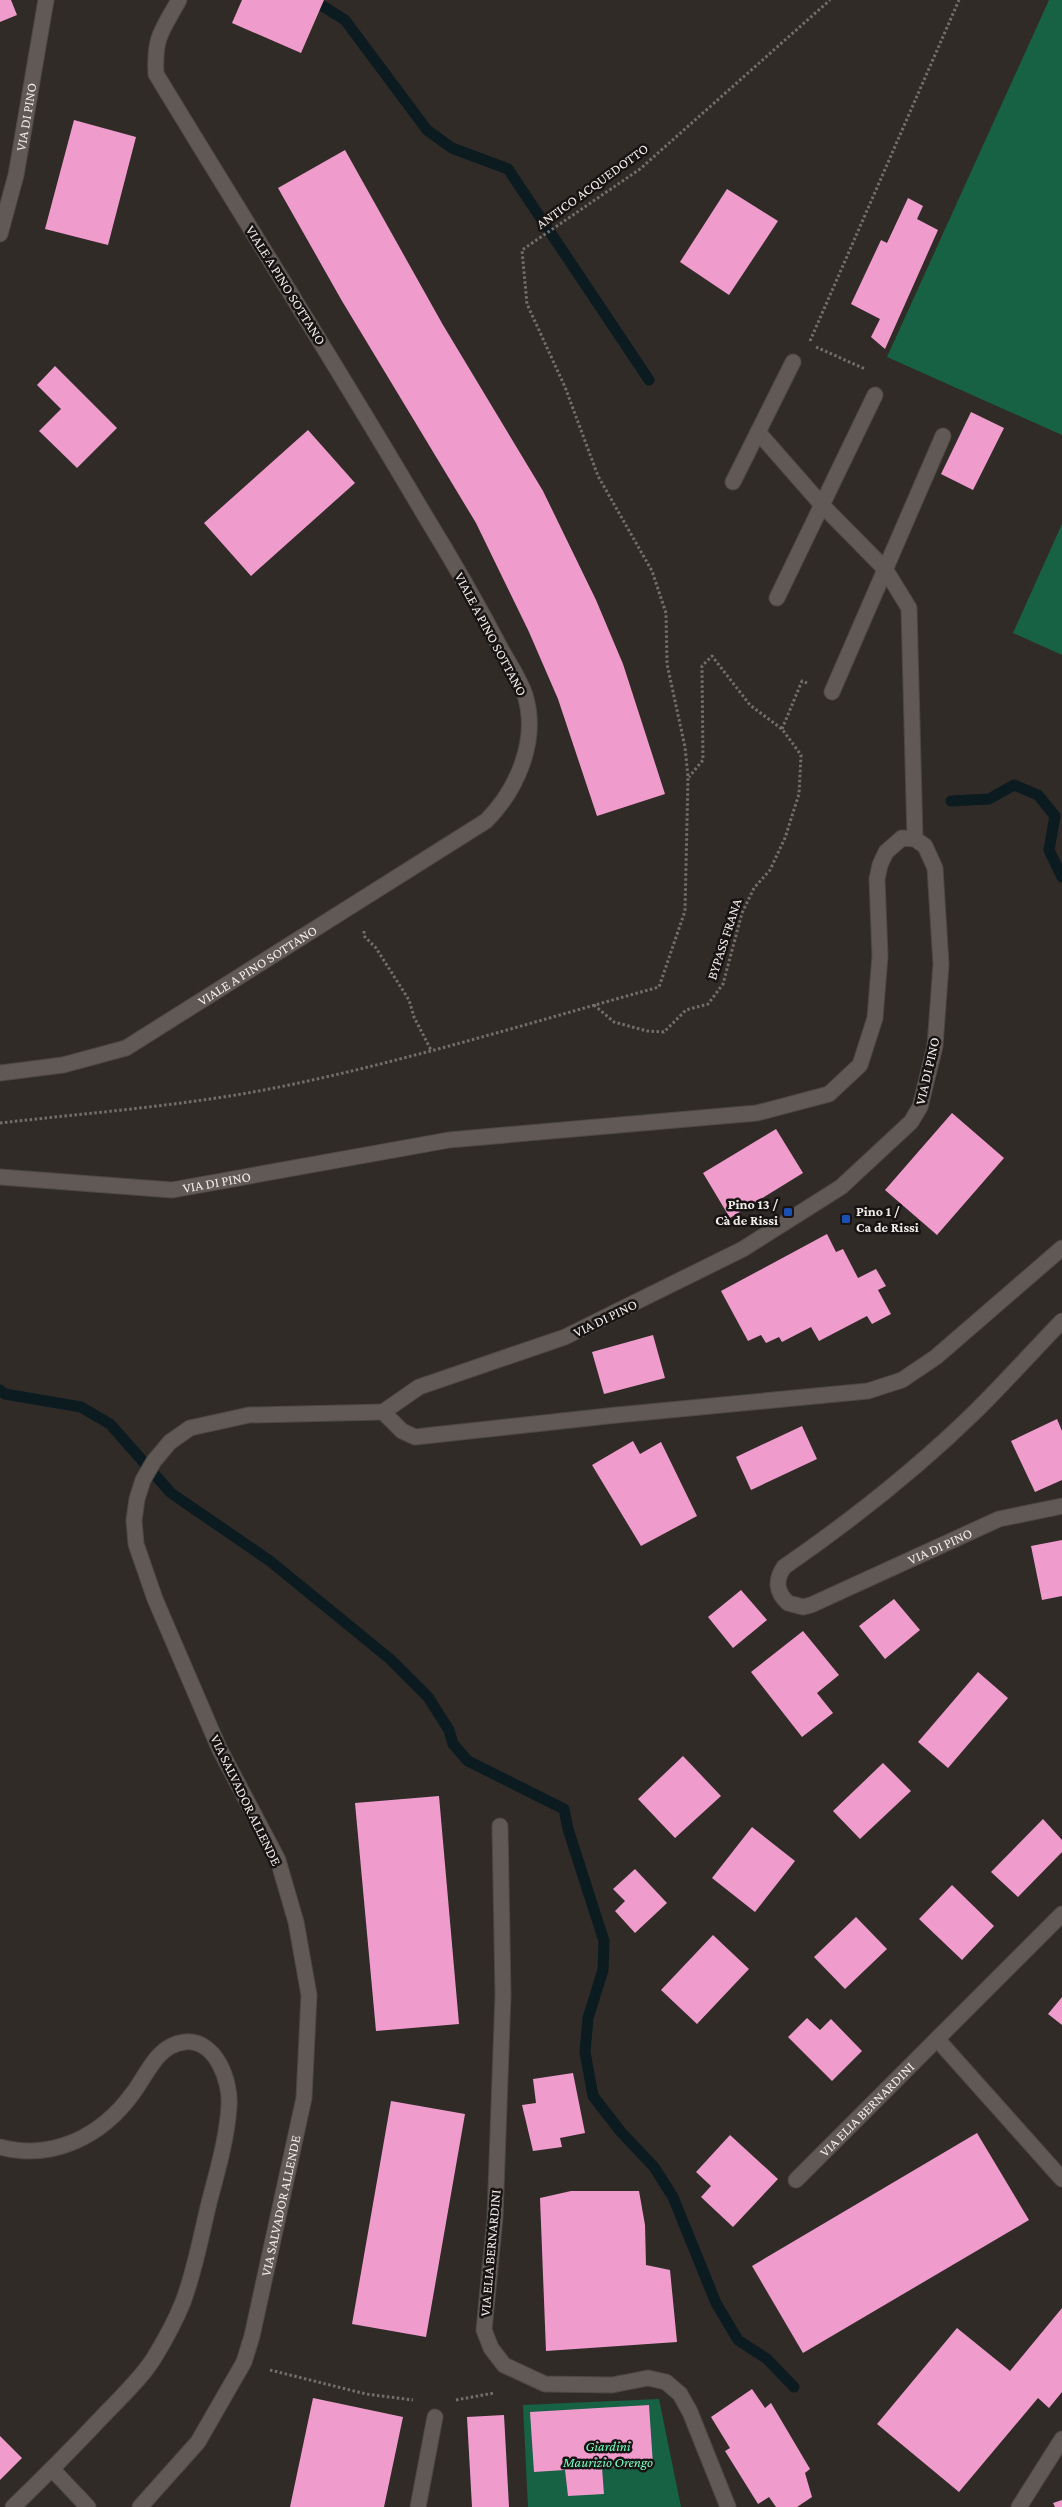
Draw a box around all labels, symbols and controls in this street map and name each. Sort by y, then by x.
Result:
street label: VIA DI PINO [12,82,40,152]
street label: ANTICO ACQUEDOTTO [533,140,651,232]
street label: VIALE A PINO SOTTANO [243,222,329,348]
street label: VIALE A PINO SOTTANO [452,570,530,698]
street label: BYPASS FRANA [703,896,745,982]
street label: VIALE A PINO SOTTANO [195,922,320,1009]
street label: VIA DI PINO [911,1036,943,1106]
street label: VIA DI PINO [181,1168,252,1196]
place label: Pino 13 / Cà de Rissi [715,1196,778,1228]
place label: Pino 1 / Ca de Rissi [856,1203,919,1235]
marker: Pino 13 / Cà de Rissi [782,1206,794,1218]
marker: Pino 1 / Ca de Rissi [840,1213,852,1225]
street label: VIA DI PINO [571,1296,639,1340]
street label: VIA DI PINO [905,1524,975,1568]
street label: VIA SALVADOR ALLENDE [207,1732,285,1868]
street label: VIA ELIA BERNARDINI [816,2059,917,2160]
street label: VIA SALVADOR ALLENDE [257,2133,304,2278]
street label: VIA ELIA BERNARDINI [476,2189,504,2317]
park label: Giardini Maurizio Orengo [562,2438,653,2470]

